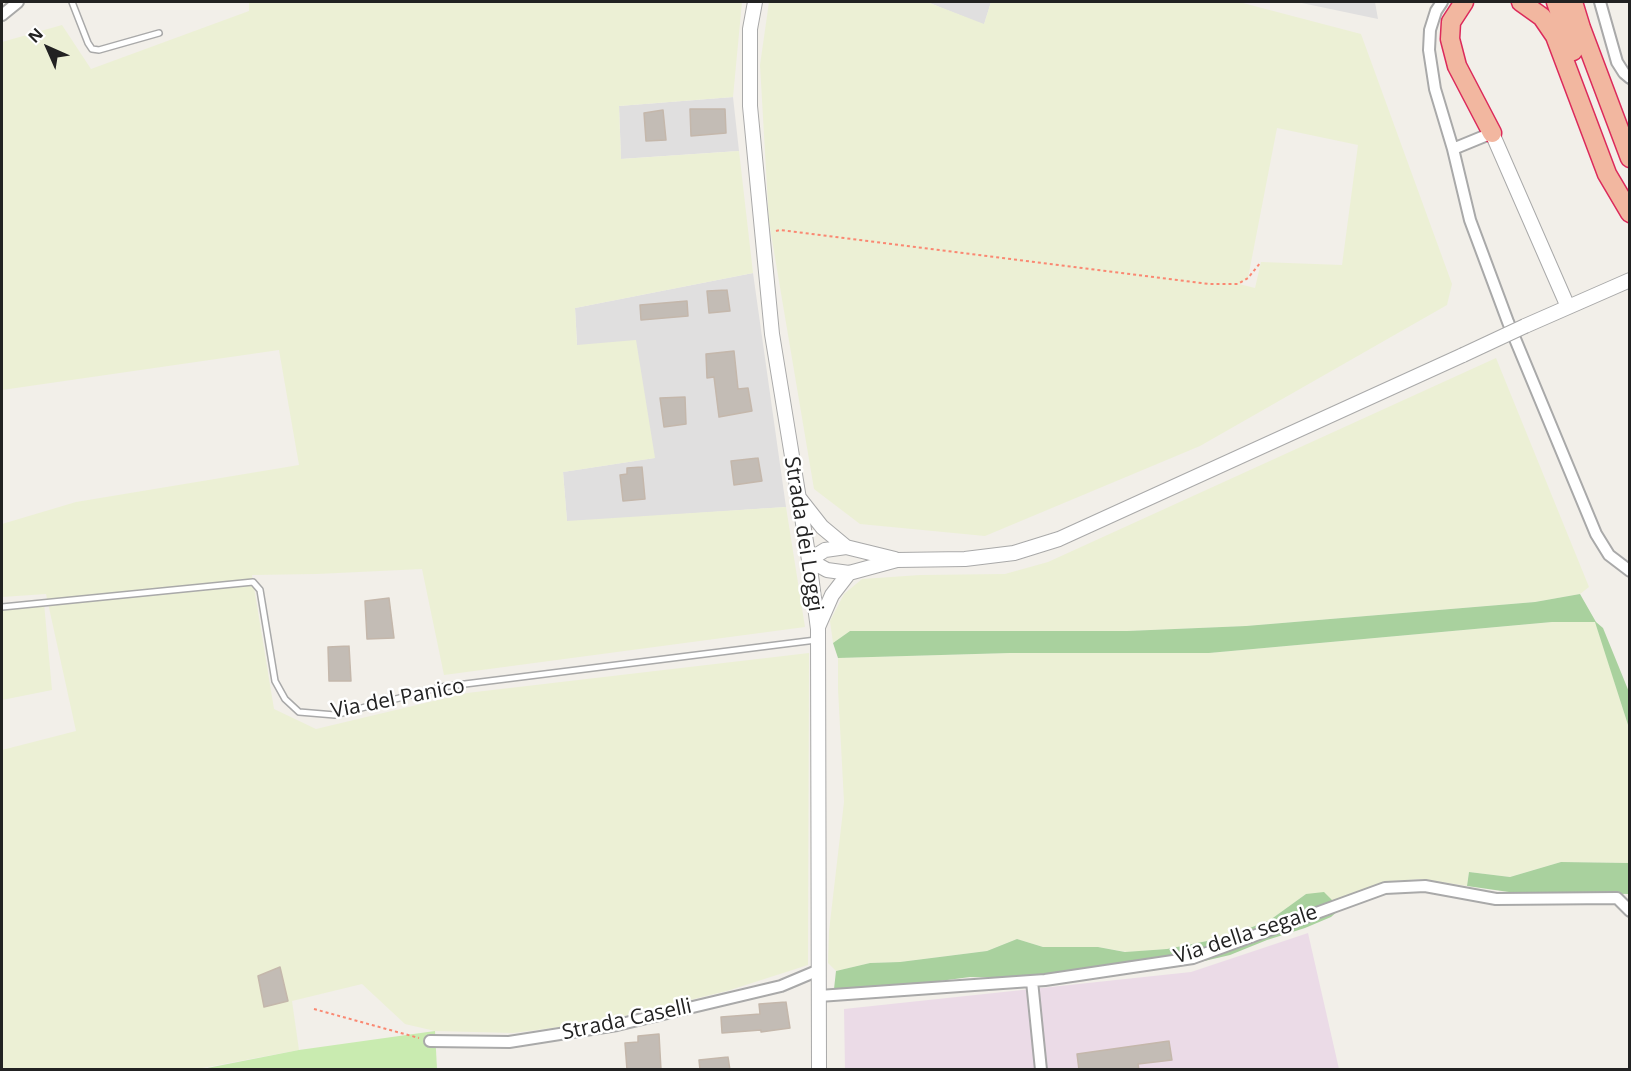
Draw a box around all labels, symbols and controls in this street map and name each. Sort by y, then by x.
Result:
north arrow [18,18,78,78]
text: N [23,23,48,48]
street label: Strada dei Loggi [778,455,828,613]
street label: Via del Panico [329,674,467,724]
street label: Via della segale [1171,900,1321,970]
street label: Strada Caselli [560,994,694,1046]

